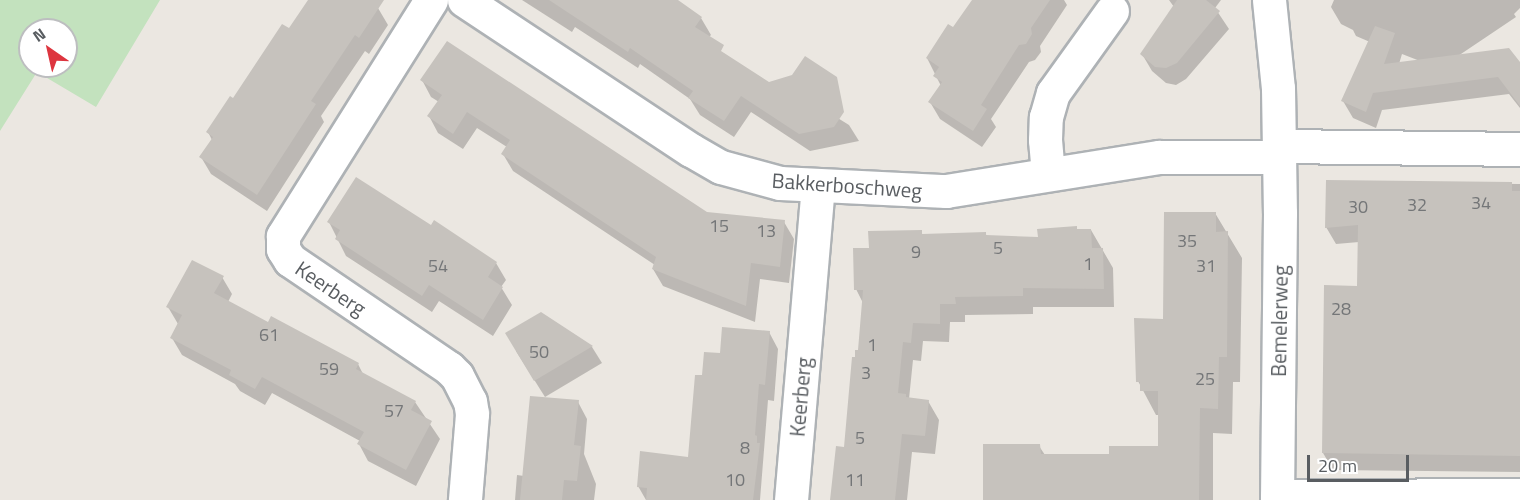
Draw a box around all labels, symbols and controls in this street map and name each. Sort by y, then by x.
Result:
north arrow [18,18,78,78]
text: N [28,22,50,48]
street label: Bakkerboschweg [771,167,923,203]
house number: 34 [1471,192,1491,214]
house number: 32 [1407,194,1427,216]
house number: 30 [1348,196,1368,218]
house number: 15 [709,215,729,237]
house number: 13 [756,220,776,242]
house number: 35 [1177,230,1197,252]
house number: 5 [993,237,1003,259]
house number: 9 [911,241,921,263]
house number: 1 [1083,253,1093,275]
street label: Keerberg [291,255,371,321]
house number: 54 [428,255,448,277]
house number: 31 [1196,255,1216,277]
street label: Bemelerweg [1265,265,1293,377]
house number: 28 [1331,298,1351,320]
house number: 61 [259,324,279,346]
house number: 1 [867,334,877,356]
house number: 50 [529,341,549,363]
street label: Keerberg [784,356,816,438]
house number: 59 [319,358,339,380]
house number: 3 [861,362,871,384]
house number: 25 [1195,368,1215,390]
house number: 57 [384,400,404,422]
house number: 5 [855,427,865,449]
house number: 8 [740,437,750,459]
scale bar [1310,443,1412,481]
text: 20 m [1318,452,1357,479]
house number: 10 [725,469,745,491]
house number: 11 [845,469,865,491]

